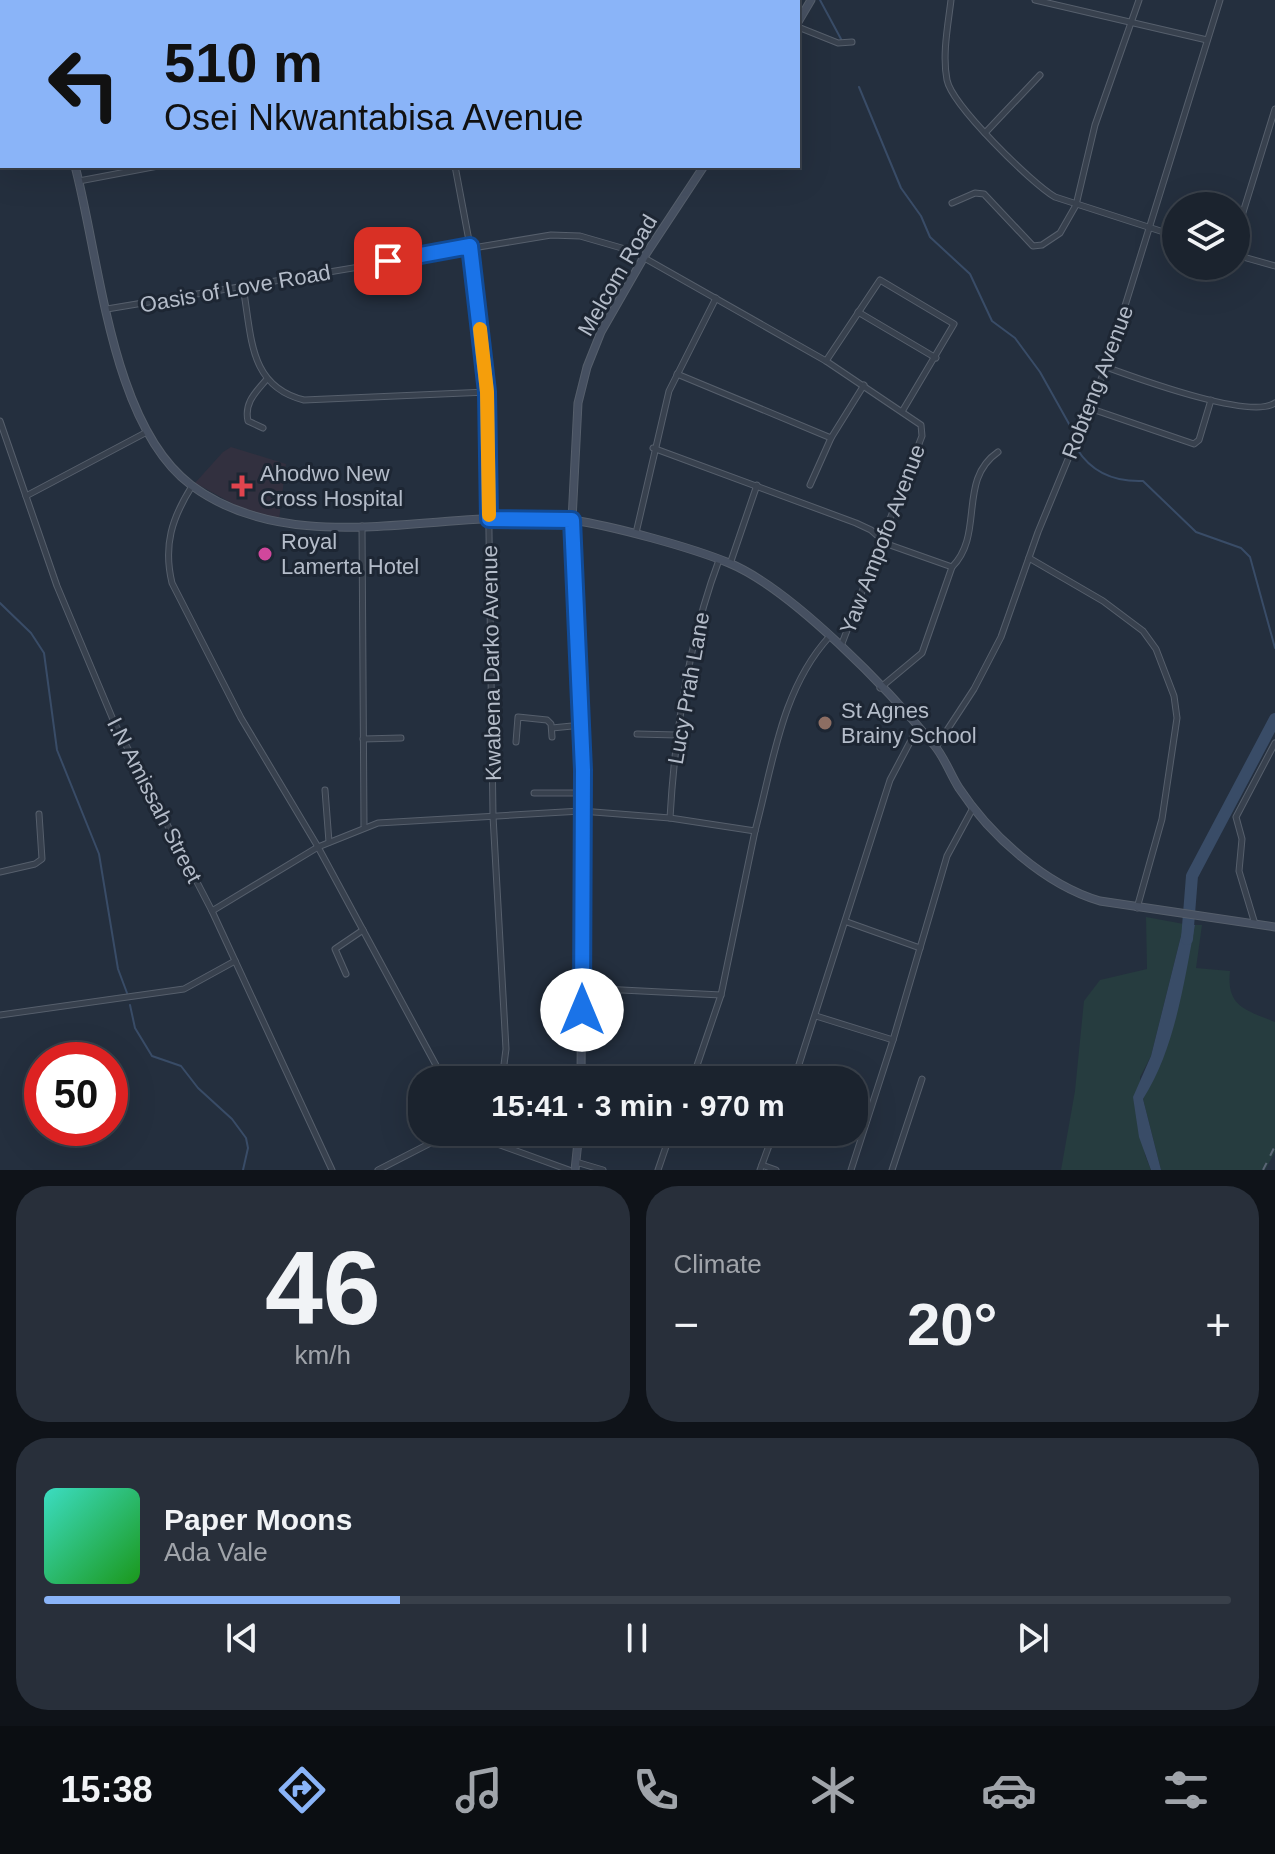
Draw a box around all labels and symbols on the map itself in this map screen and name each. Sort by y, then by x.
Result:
street label: Melcom Road [573,210,662,340]
pin [354,227,422,295]
street label: Oasis of Love Road [138,259,332,318]
street label: Robteng Avenue [1057,302,1138,462]
street label: Yaw Ampofo Avenue [835,441,930,637]
place label: Ahodwo New Cross Hospital [260,461,403,511]
marker: Ahodwo New Cross Hospital [231,475,253,497]
place label: Royal Lamerta Hotel [281,529,419,579]
marker: Royal Lamerta Hotel [256,545,274,563]
street label: Kwabena Darko Avenue [477,545,506,781]
street label: Lucy Prah Lane [663,610,714,766]
place label: St Agnes Brainy School [841,698,977,748]
street label: I.N Amissah Street [102,713,207,887]
marker: St Agnes Brainy School [816,714,834,732]
position arrow [540,968,624,1052]
speed limit sign: 50 [24,1042,128,1146]

